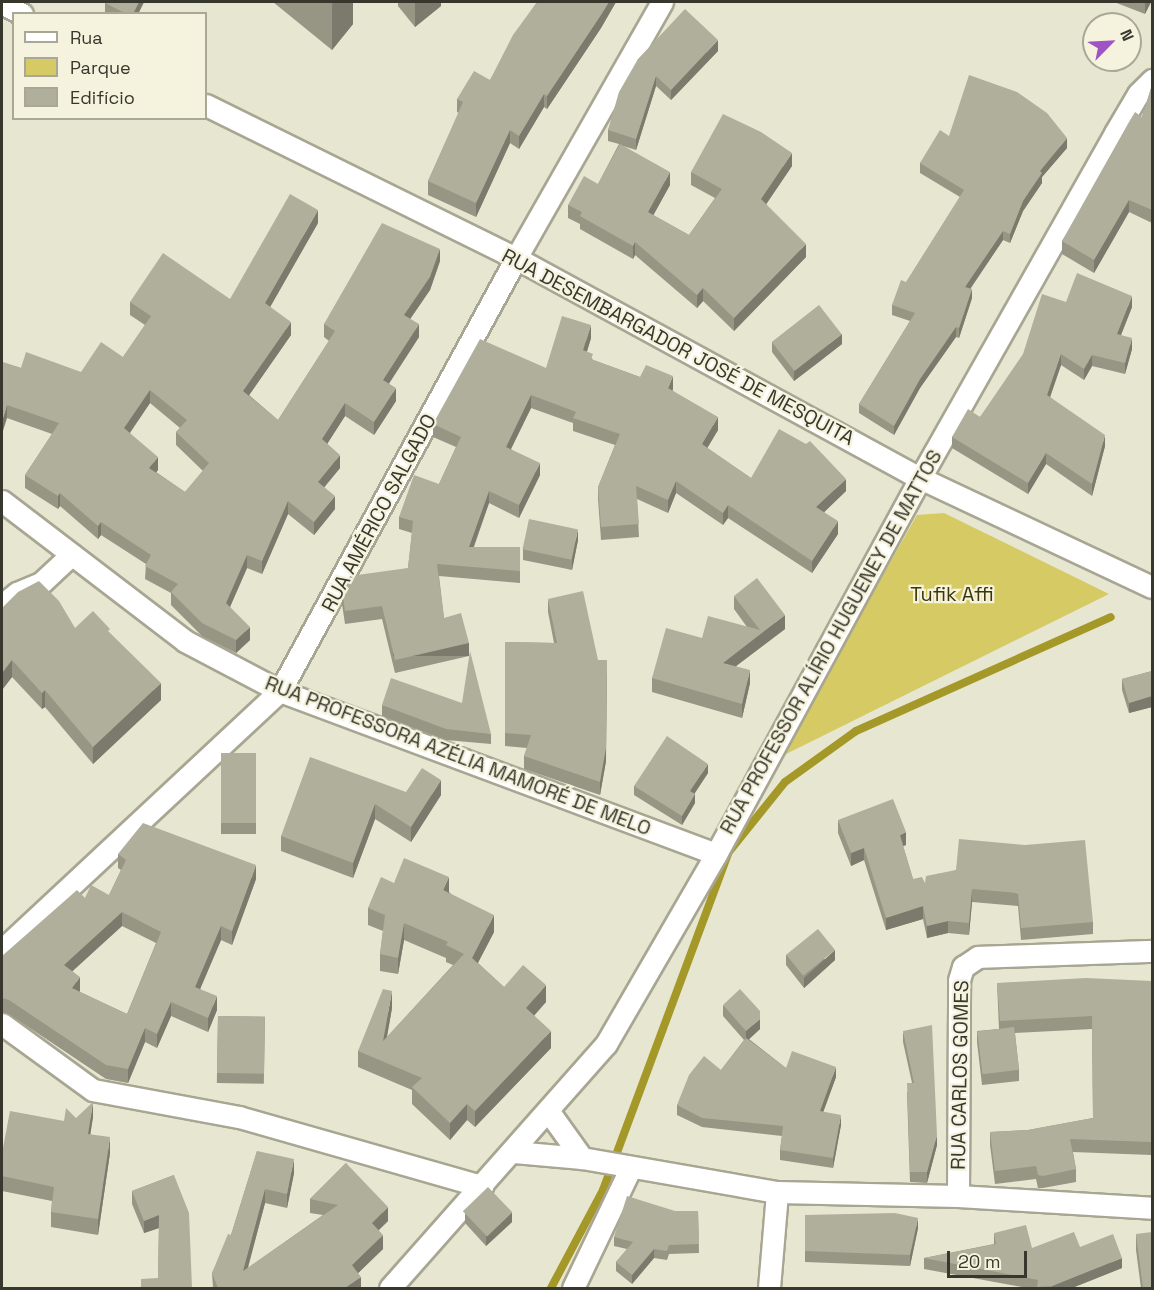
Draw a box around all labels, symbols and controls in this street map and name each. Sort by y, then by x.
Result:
legend [12,12,207,120]
north arrow [1082,12,1142,72]
text: Rua [70,26,103,49]
text: N [1115,26,1139,44]
text: Parque [70,56,131,79]
text: Edifício [70,86,135,109]
street label: RUA DESEMBARGADOR JOSÉ DE MESQUITA [498,243,858,451]
street label: RUA AMÉRICO SALGADO [316,410,442,616]
street label: RUA PROFESSOR ALÍRIO HUGUENEY DE MATTOS [715,445,947,839]
park label: Tufik Affi [910,582,994,606]
street label: RUA PROFESSORA AZÉLIA MAMORÉ DE MELO [261,671,655,841]
street label: RUA CARLOS GOMES [946,980,974,1170]
scale bar [950,1239,1030,1277]
text: 20 m [958,1250,1001,1273]

